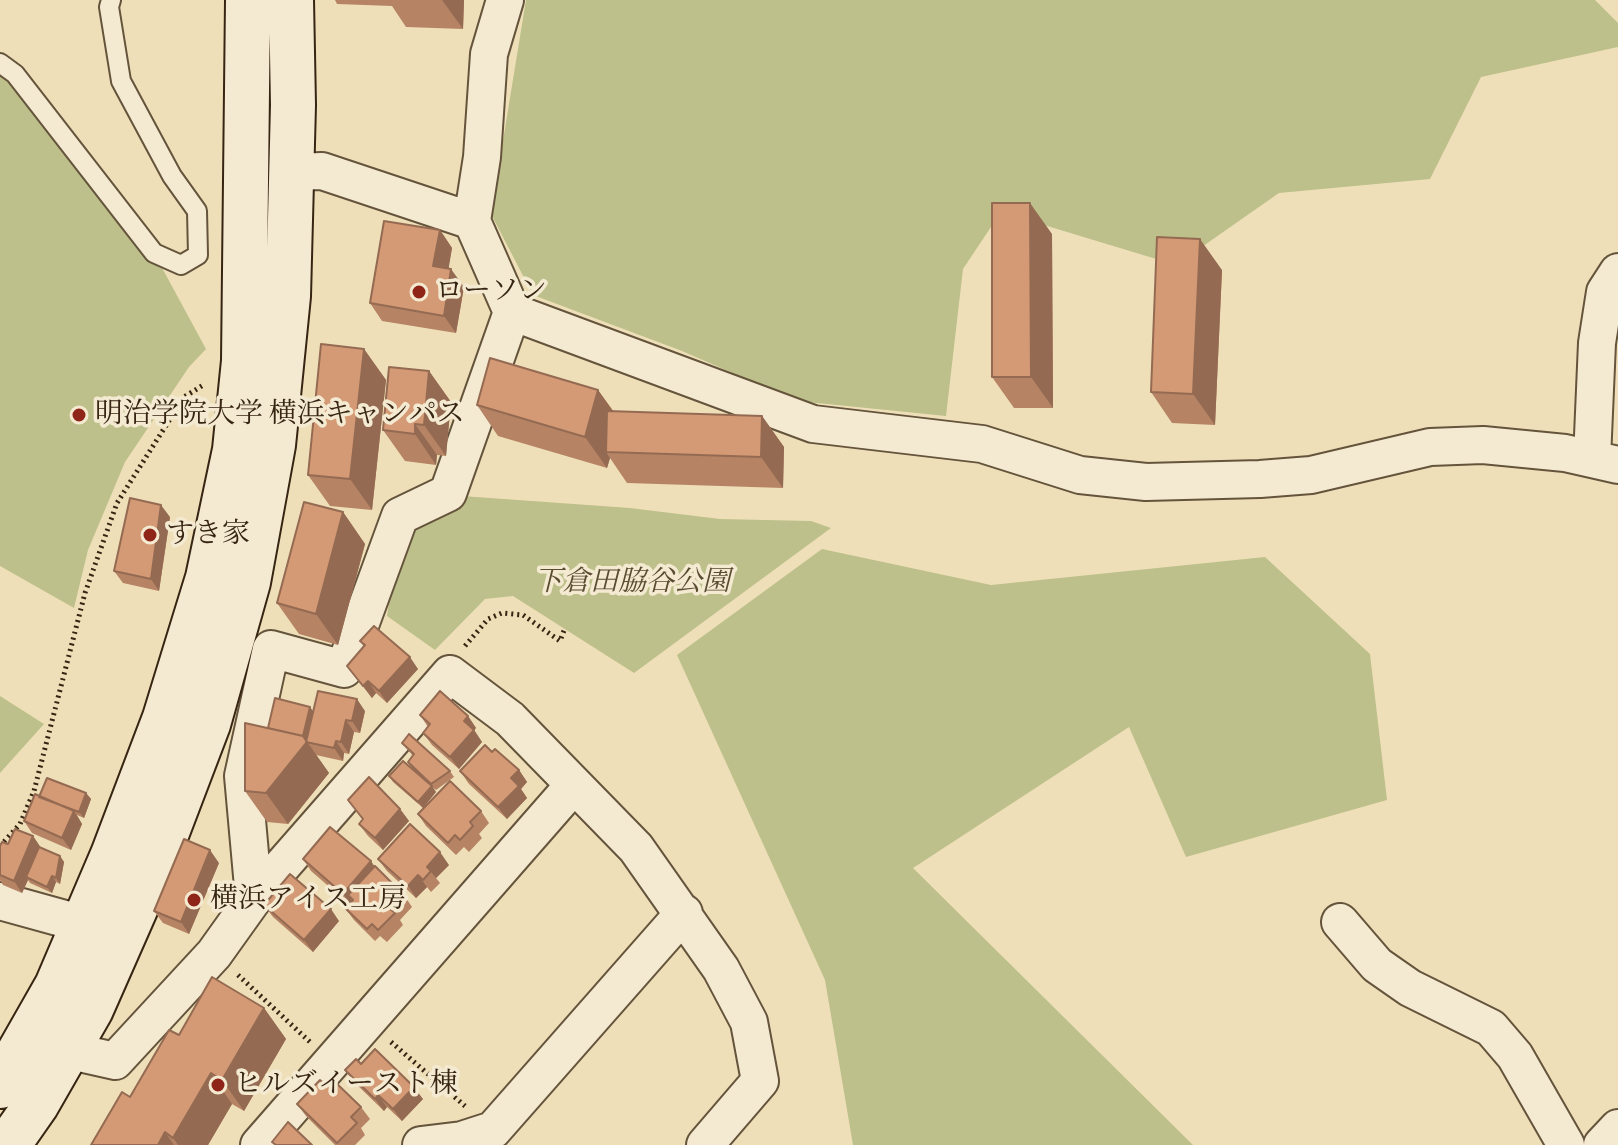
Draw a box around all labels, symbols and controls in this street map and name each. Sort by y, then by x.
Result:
place label: ローソン [435,275,547,309]
marker: ローソン [410,283,428,301]
place label: 明治学院大学 横浜キャンパス [95,398,465,432]
marker: 明治学院大学 横浜キャンパス [70,406,88,424]
place label: すき家 [166,518,250,552]
marker: すき家 [141,526,159,544]
park label: 下倉田脇谷公園 [534,566,730,600]
place label: 横浜アイス工房 [210,883,406,917]
marker: 横浜アイス工房 [185,891,203,909]
place label: ヒルズイースト棟 [234,1068,458,1102]
marker: ヒルズイースト棟 [209,1076,227,1094]

